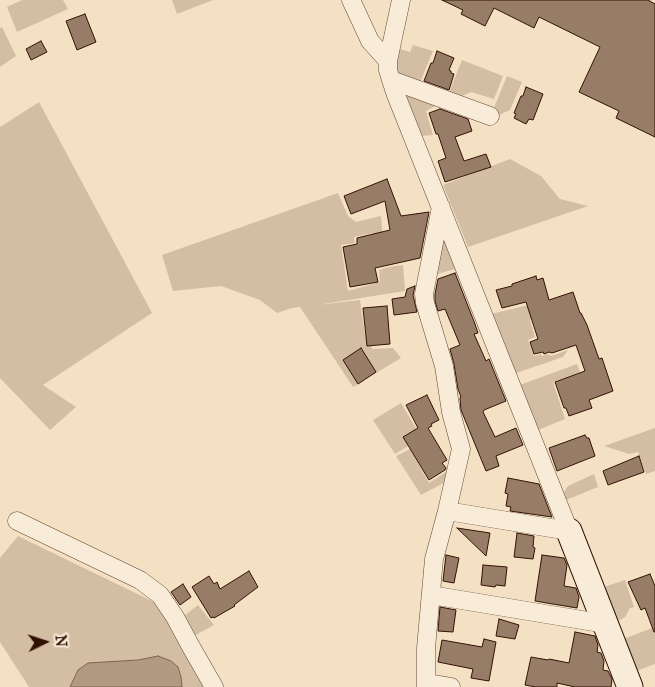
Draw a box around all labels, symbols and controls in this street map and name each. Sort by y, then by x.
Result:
north arrow [20,617,70,667]
text: N [52,634,69,647]

